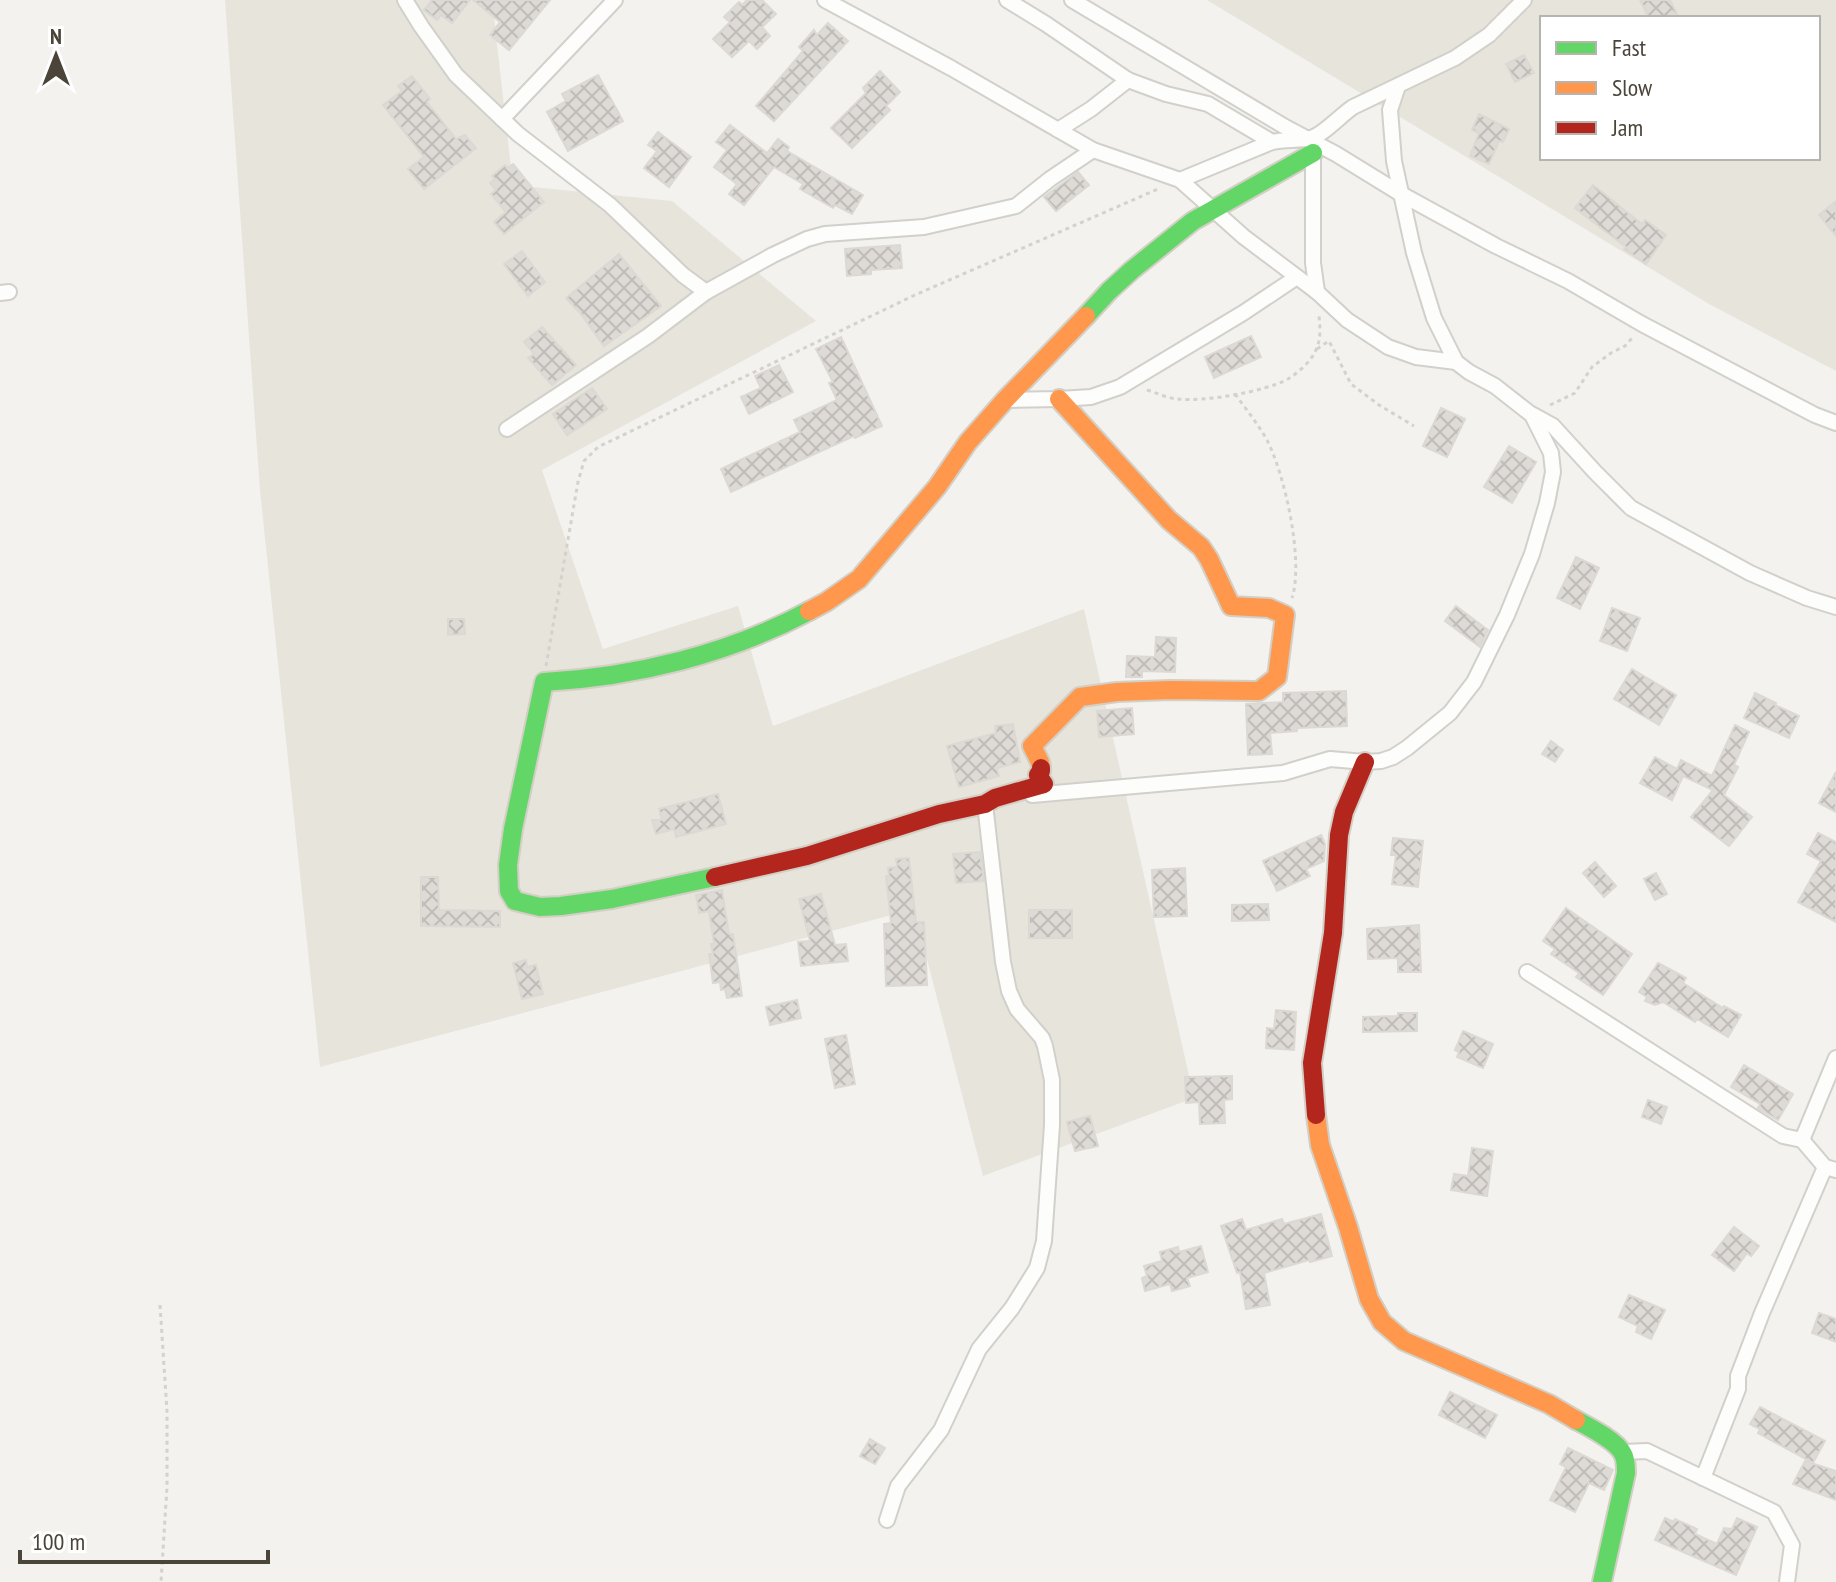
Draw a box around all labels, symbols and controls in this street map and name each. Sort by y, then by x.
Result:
north arrow [16,16,96,96]
legend [1540,16,1820,160]
text: N [50,22,62,50]
text: Fast [1612,32,1647,63]
text: Slow [1612,72,1653,103]
text: Jam [1611,112,1643,143]
scale bar [20,1514,268,1564]
text: 100 m [32,1526,85,1557]

